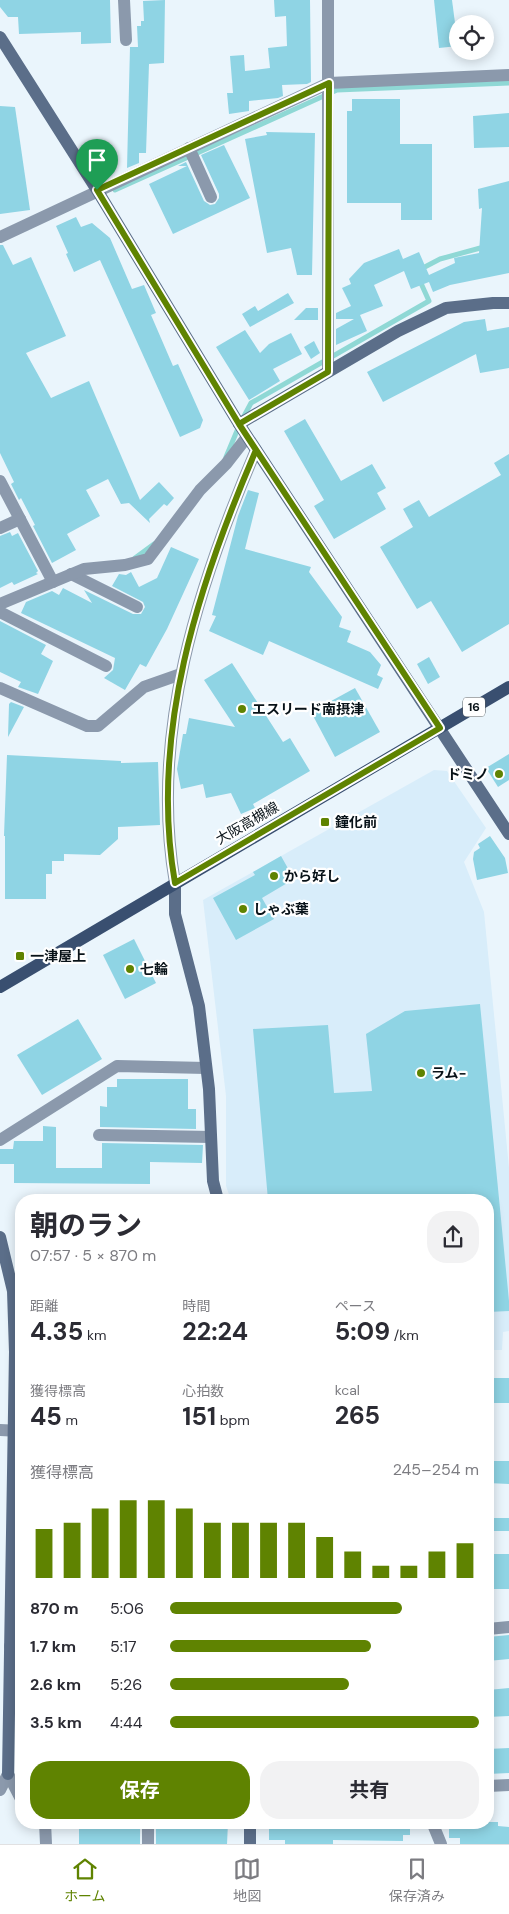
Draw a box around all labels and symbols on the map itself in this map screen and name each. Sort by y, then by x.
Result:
pin [76,139,118,190]
road number: 16 [463,698,485,716]
place label: エスリード南摂津 [252,700,364,718]
marker: エスリード南摂津 [236,703,248,715]
place label: ドミノ [447,765,489,783]
marker: ドミノ [493,768,505,780]
street label: 大阪高槻線 [212,798,282,848]
place label: 鐘化前 [335,813,377,831]
marker: 鐘化前 [319,816,331,828]
place label: から好し [284,867,340,885]
marker: から好し [268,870,280,882]
place label: しゃぶ葉 [253,900,309,918]
marker: しゃぶ葉 [237,903,249,915]
place label: 一津屋上 [30,947,86,965]
marker: 一津屋上 [14,950,26,962]
place label: 七輪 [140,960,168,978]
marker: 七輪 [124,963,136,975]
place label: ラム− [431,1064,467,1082]
marker: ラム− [415,1067,427,1079]

